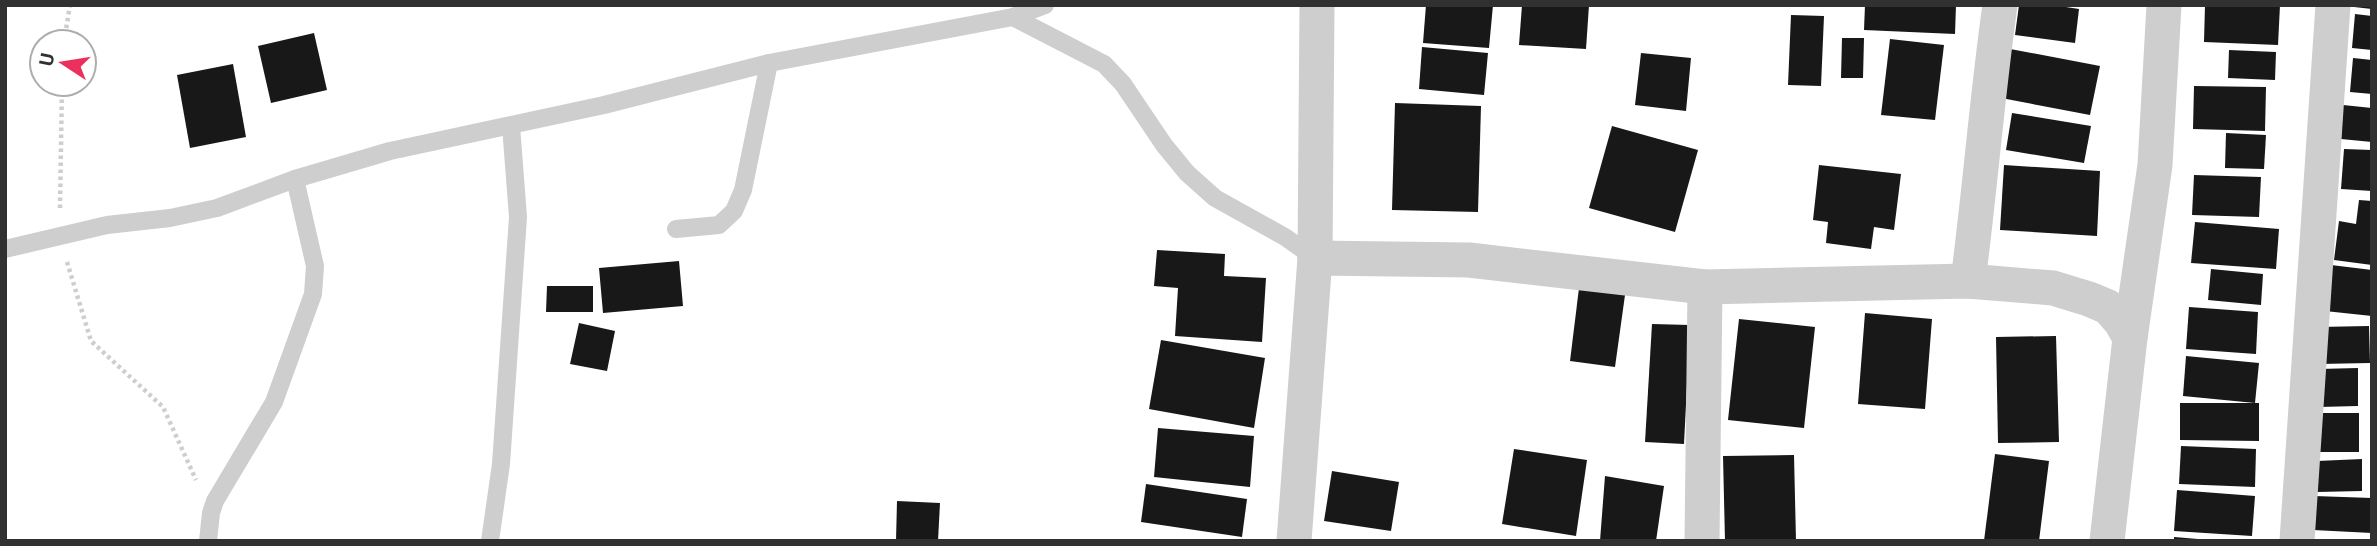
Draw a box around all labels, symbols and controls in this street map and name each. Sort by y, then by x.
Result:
north arrow [28,28,98,98]
text: U [34,51,59,68]

